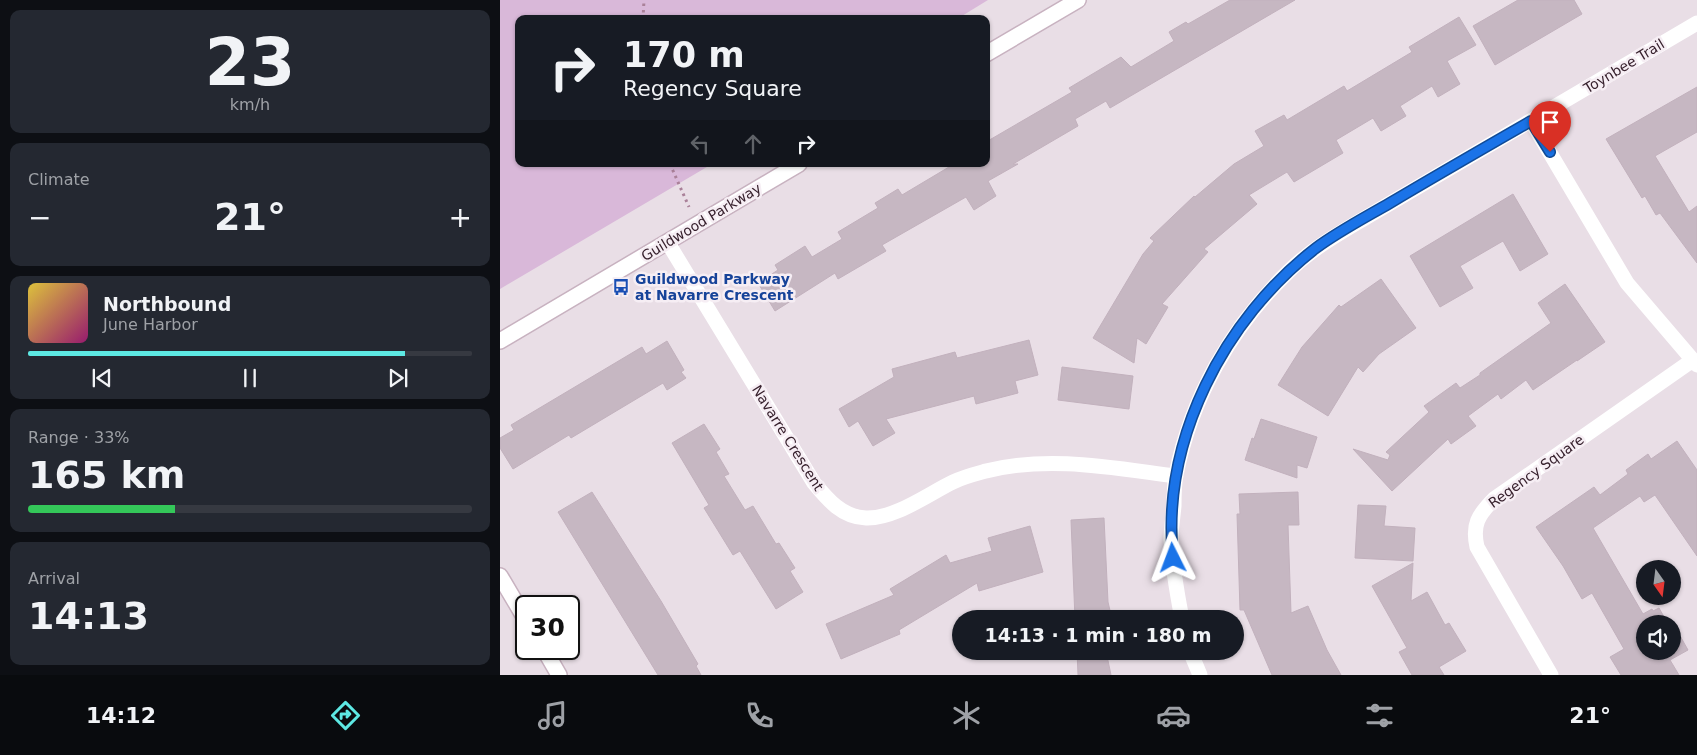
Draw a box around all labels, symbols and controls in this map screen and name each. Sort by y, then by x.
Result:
text: 23 [205,25,295,100]
icon: right [540,35,605,100]
text: 170 m [623,35,745,75]
street label: Toynbee Trail [1580,36,1667,97]
text: Regency Square [623,76,802,101]
text: km/h [230,95,270,114]
pin [1529,101,1571,152]
icon: arrive [1536,108,1564,136]
icon: left [686,130,714,158]
icon: ahead [739,130,767,158]
icon: right [792,130,820,158]
text: Climate [28,170,90,189]
street label: Guildwood Parkway [638,180,764,264]
text: 21° [214,195,286,239]
text: − [28,201,51,234]
text: + [449,201,472,234]
place label: Guildwood Parkway at Navarre Crescent [635,271,794,303]
bus stop icon: Guildwood Parkway at Navarre Crescent [611,277,631,297]
text: Northbound [103,293,231,315]
text: June Harbor [103,315,198,334]
icon: previous [88,364,116,392]
icon: pause [236,364,264,392]
icon: next [384,364,412,392]
street label: Navarre Crescent [749,382,827,494]
text: Range · 33% [28,428,130,447]
street label: Regency Square [1485,431,1587,511]
text: 165 km [28,453,185,497]
position arrow [1146,531,1198,583]
north arrow [1636,560,1681,605]
map controls [1636,560,1681,660]
text: Arrival [28,569,80,588]
text: 14:13 [28,594,149,638]
speed limit sign: 30 [515,595,580,660]
button: sound [1636,615,1681,660]
text: 14:13 · 1 min · 180 m [984,624,1212,646]
icon: directions [328,698,363,733]
icon: music [535,698,570,733]
icon: phone [742,698,777,733]
icon: climate [949,698,984,733]
icon: car [1156,698,1191,733]
icon: filters [1362,698,1397,733]
text: 14:12 [86,703,156,728]
text: 21° [1569,703,1611,728]

